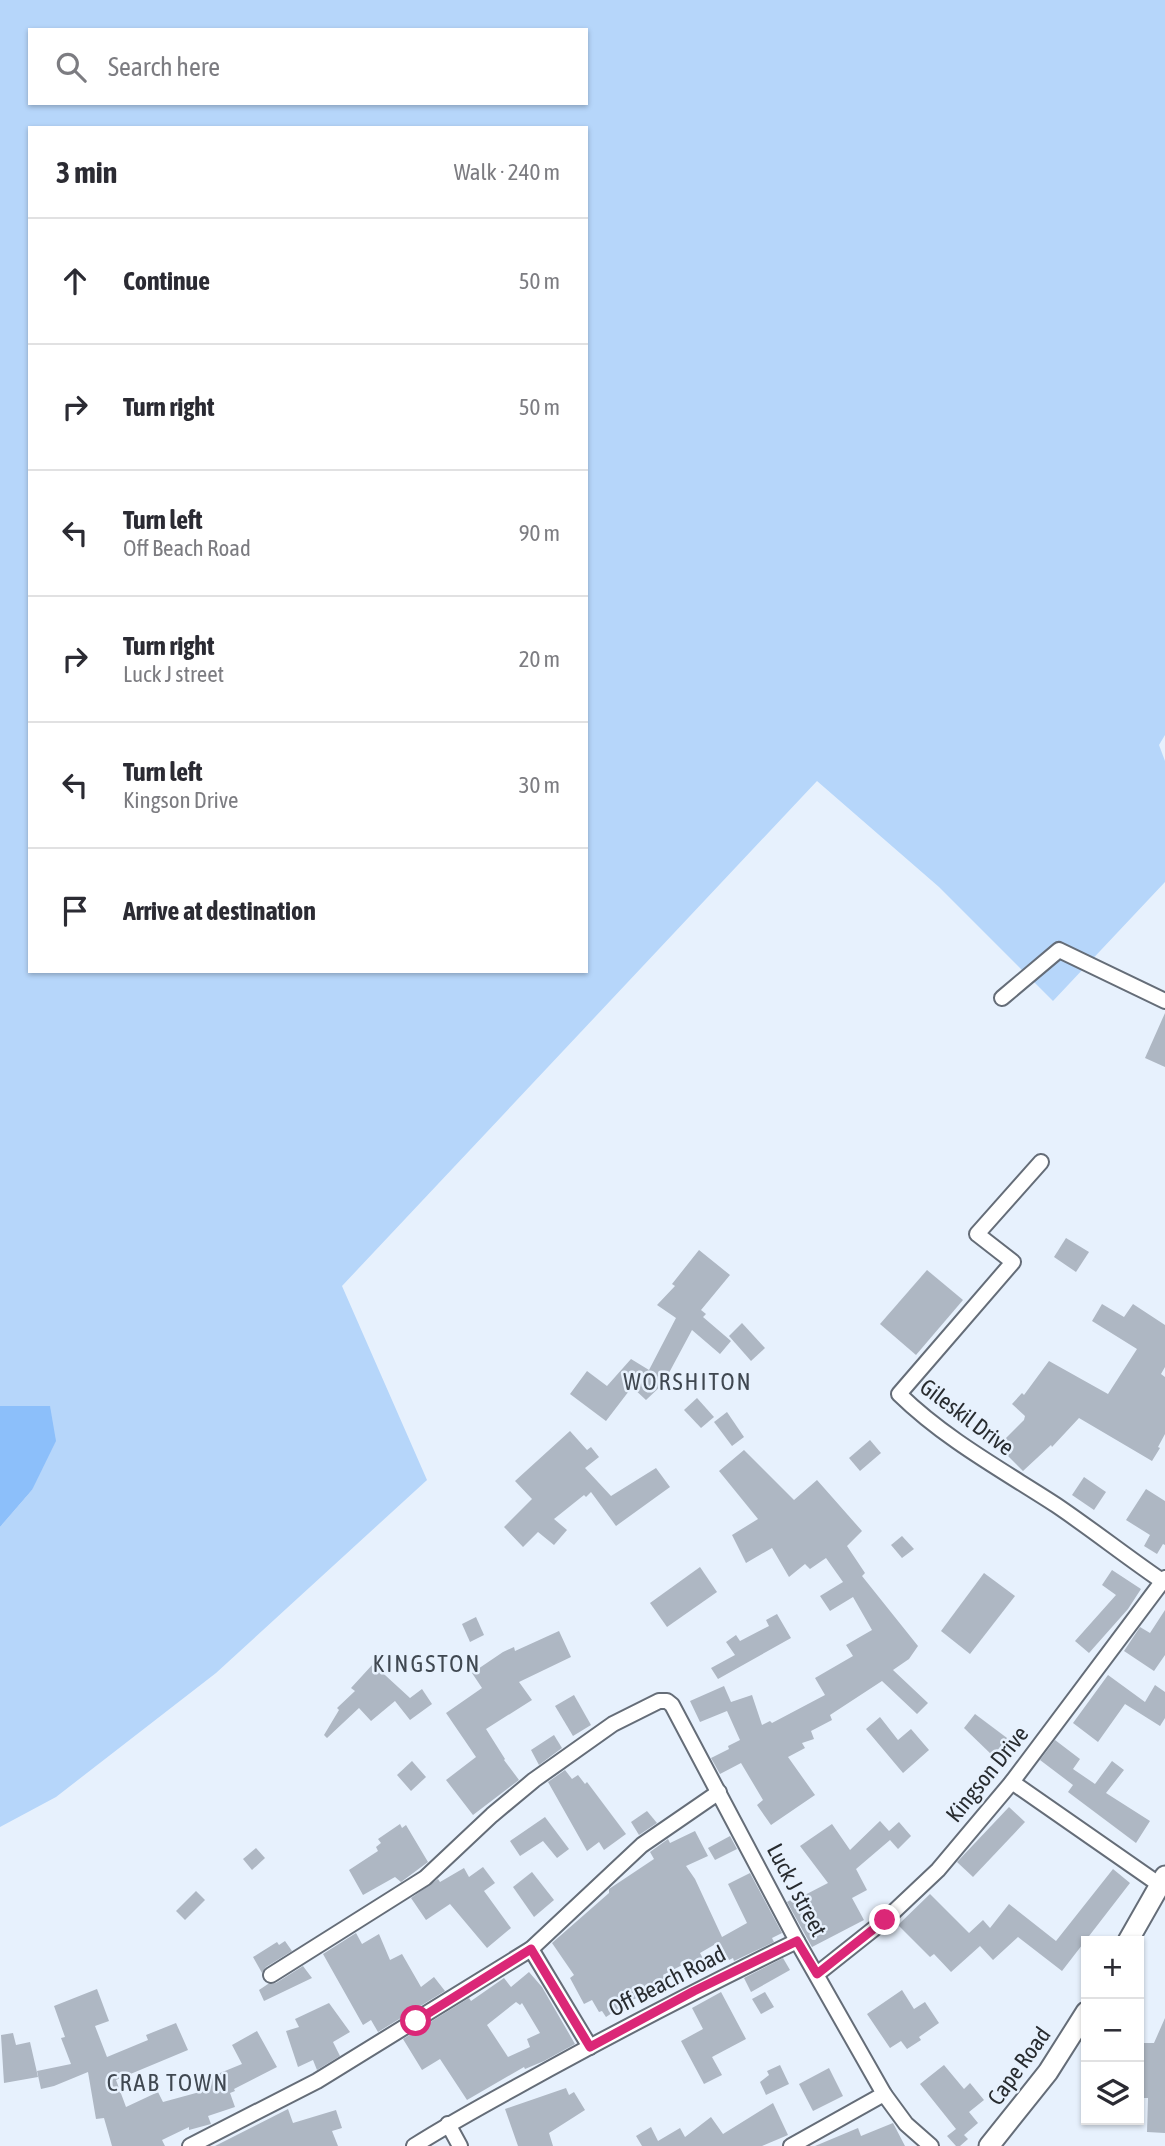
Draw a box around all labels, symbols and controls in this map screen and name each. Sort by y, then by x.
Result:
search box [28,28,588,105]
icon: search [52,48,90,86]
text: Search here [108,52,220,82]
text: 3 min [56,155,117,189]
text: Walk · 240 m [454,159,560,185]
icon: ahead [56,262,94,300]
text: Continue [123,266,210,296]
text: 50 m [519,268,560,294]
icon: right [56,388,94,426]
text: Turn right [123,392,214,422]
text: 50 m [519,394,560,420]
text: Turn left [123,505,203,535]
icon: left [56,514,94,552]
text: 90 m [519,520,560,546]
text: Off Beach Road [123,535,251,561]
text: Turn right [123,631,214,661]
icon: right [56,640,94,678]
text: 20 m [519,646,560,672]
text: Luck J street [123,661,224,687]
text: Turn left [123,757,203,787]
icon: left [56,766,94,804]
text: 30 m [519,772,560,798]
text: Kingson Drive [123,787,238,813]
icon: arrive [56,892,94,930]
text: Arrive at destination [123,896,316,926]
district label: WORSHITON [623,1368,753,1395]
street label: Gileskil Drive [915,1373,1019,1461]
district label: KINGSTON [372,1650,482,1677]
street label: Kingson Drive [941,1721,1033,1827]
street label: Luck J street [762,1839,832,1941]
route end [869,1904,900,1935]
map controls [1081,1936,1144,2125]
button: + [1081,1936,1144,1999]
street label: Off Beach Road [604,1940,730,2022]
button: − [1081,1999,1144,2062]
route start [400,2005,431,2036]
street label: Cape Road [982,2022,1056,2110]
button: layers [1081,2062,1144,2125]
district label: CRAB TOWN [107,2069,229,2096]

